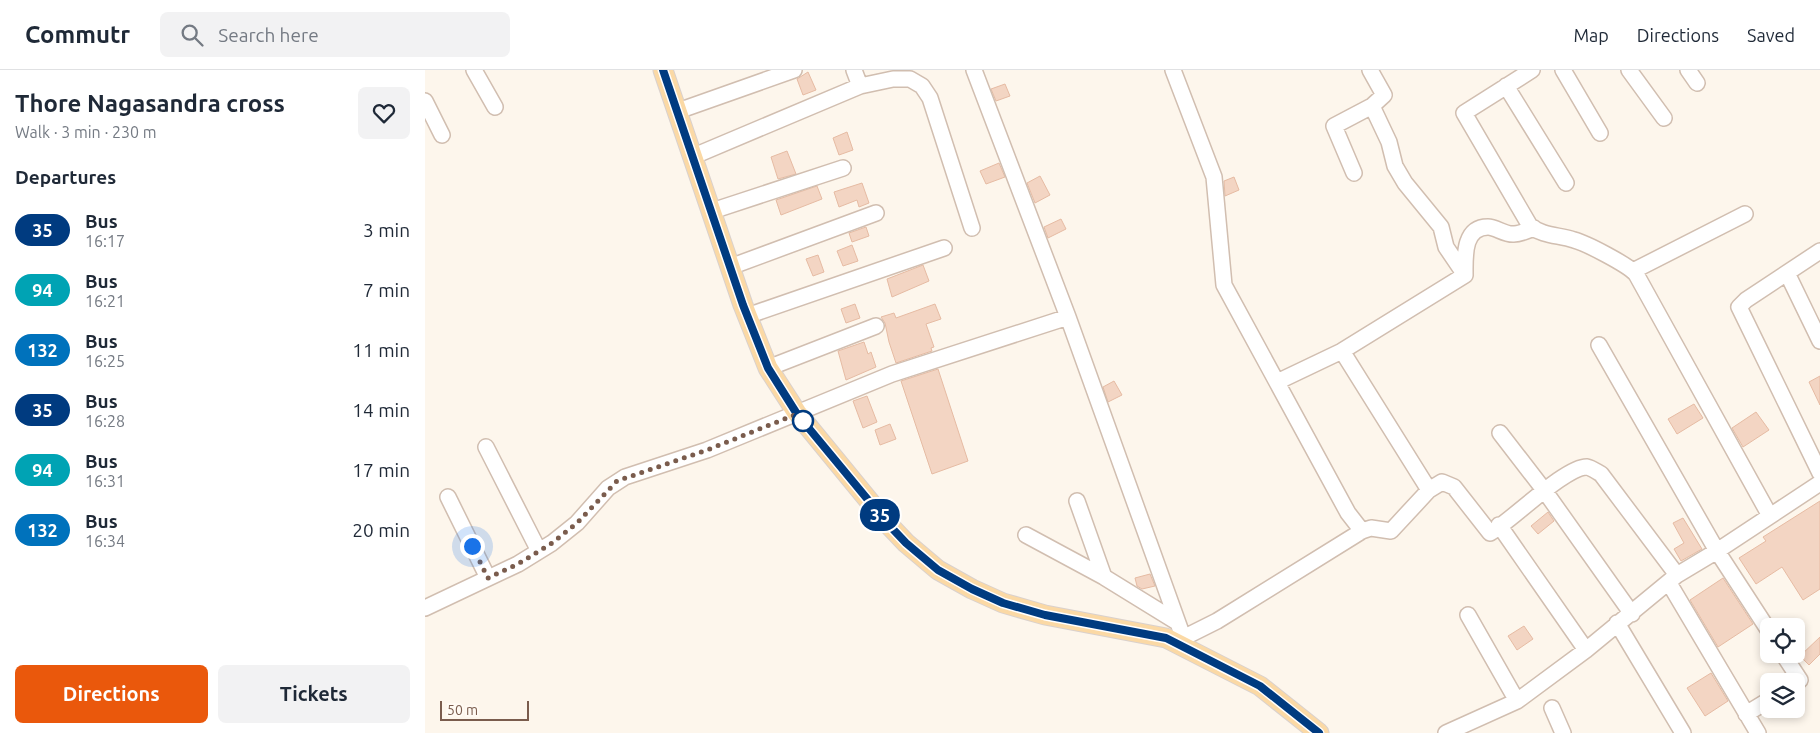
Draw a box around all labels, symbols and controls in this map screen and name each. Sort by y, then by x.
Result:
search box [160,12,510,57]
text: Commutr [25,21,130,48]
icon: search [178,21,206,49]
text: Search here [218,24,319,46]
text: Map [1573,25,1609,45]
text: Directions [1637,25,1719,45]
text: Saved [1747,25,1795,45]
button: heart [358,87,410,139]
text: Thore Nagasandra cross [15,90,285,117]
text: Walk · 3 min · 230 m [15,123,157,141]
text: Departures [15,166,116,188]
text: Bus [85,210,118,232]
text: 3 min [363,219,410,241]
text: 35 [32,220,53,240]
text: 16:17 [85,232,125,250]
text: Bus [85,270,118,292]
text: 7 min [363,279,410,301]
text: 94 [32,280,53,300]
text: 16:21 [85,292,125,310]
text: Bus [85,330,118,352]
text: 11 min [352,339,410,361]
text: 132 [27,340,58,360]
text: 16:25 [85,352,125,370]
text: Bus [85,390,118,412]
text: 14 min [352,399,410,421]
text: 35 [32,400,53,420]
unlabelled marker [792,410,814,432]
text: 16:28 [85,412,125,430]
text: Bus [85,450,118,472]
text: 17 min [352,459,410,481]
text: 94 [32,460,53,480]
text: 16:31 [85,472,125,490]
line badge: 35 [857,499,903,531]
text: 35 [870,505,890,525]
text: Bus [85,510,118,532]
text: 20 min [352,519,410,541]
text: 132 [27,520,58,540]
text: 16:34 [85,532,125,550]
your location [460,534,485,559]
map controls [1760,618,1805,718]
button: locate [1760,618,1805,663]
button: Directions [15,665,208,723]
button: Tickets [218,665,410,723]
button: layers [1760,673,1805,718]
scale bar [440,698,529,721]
text: 50 m [447,702,478,718]

